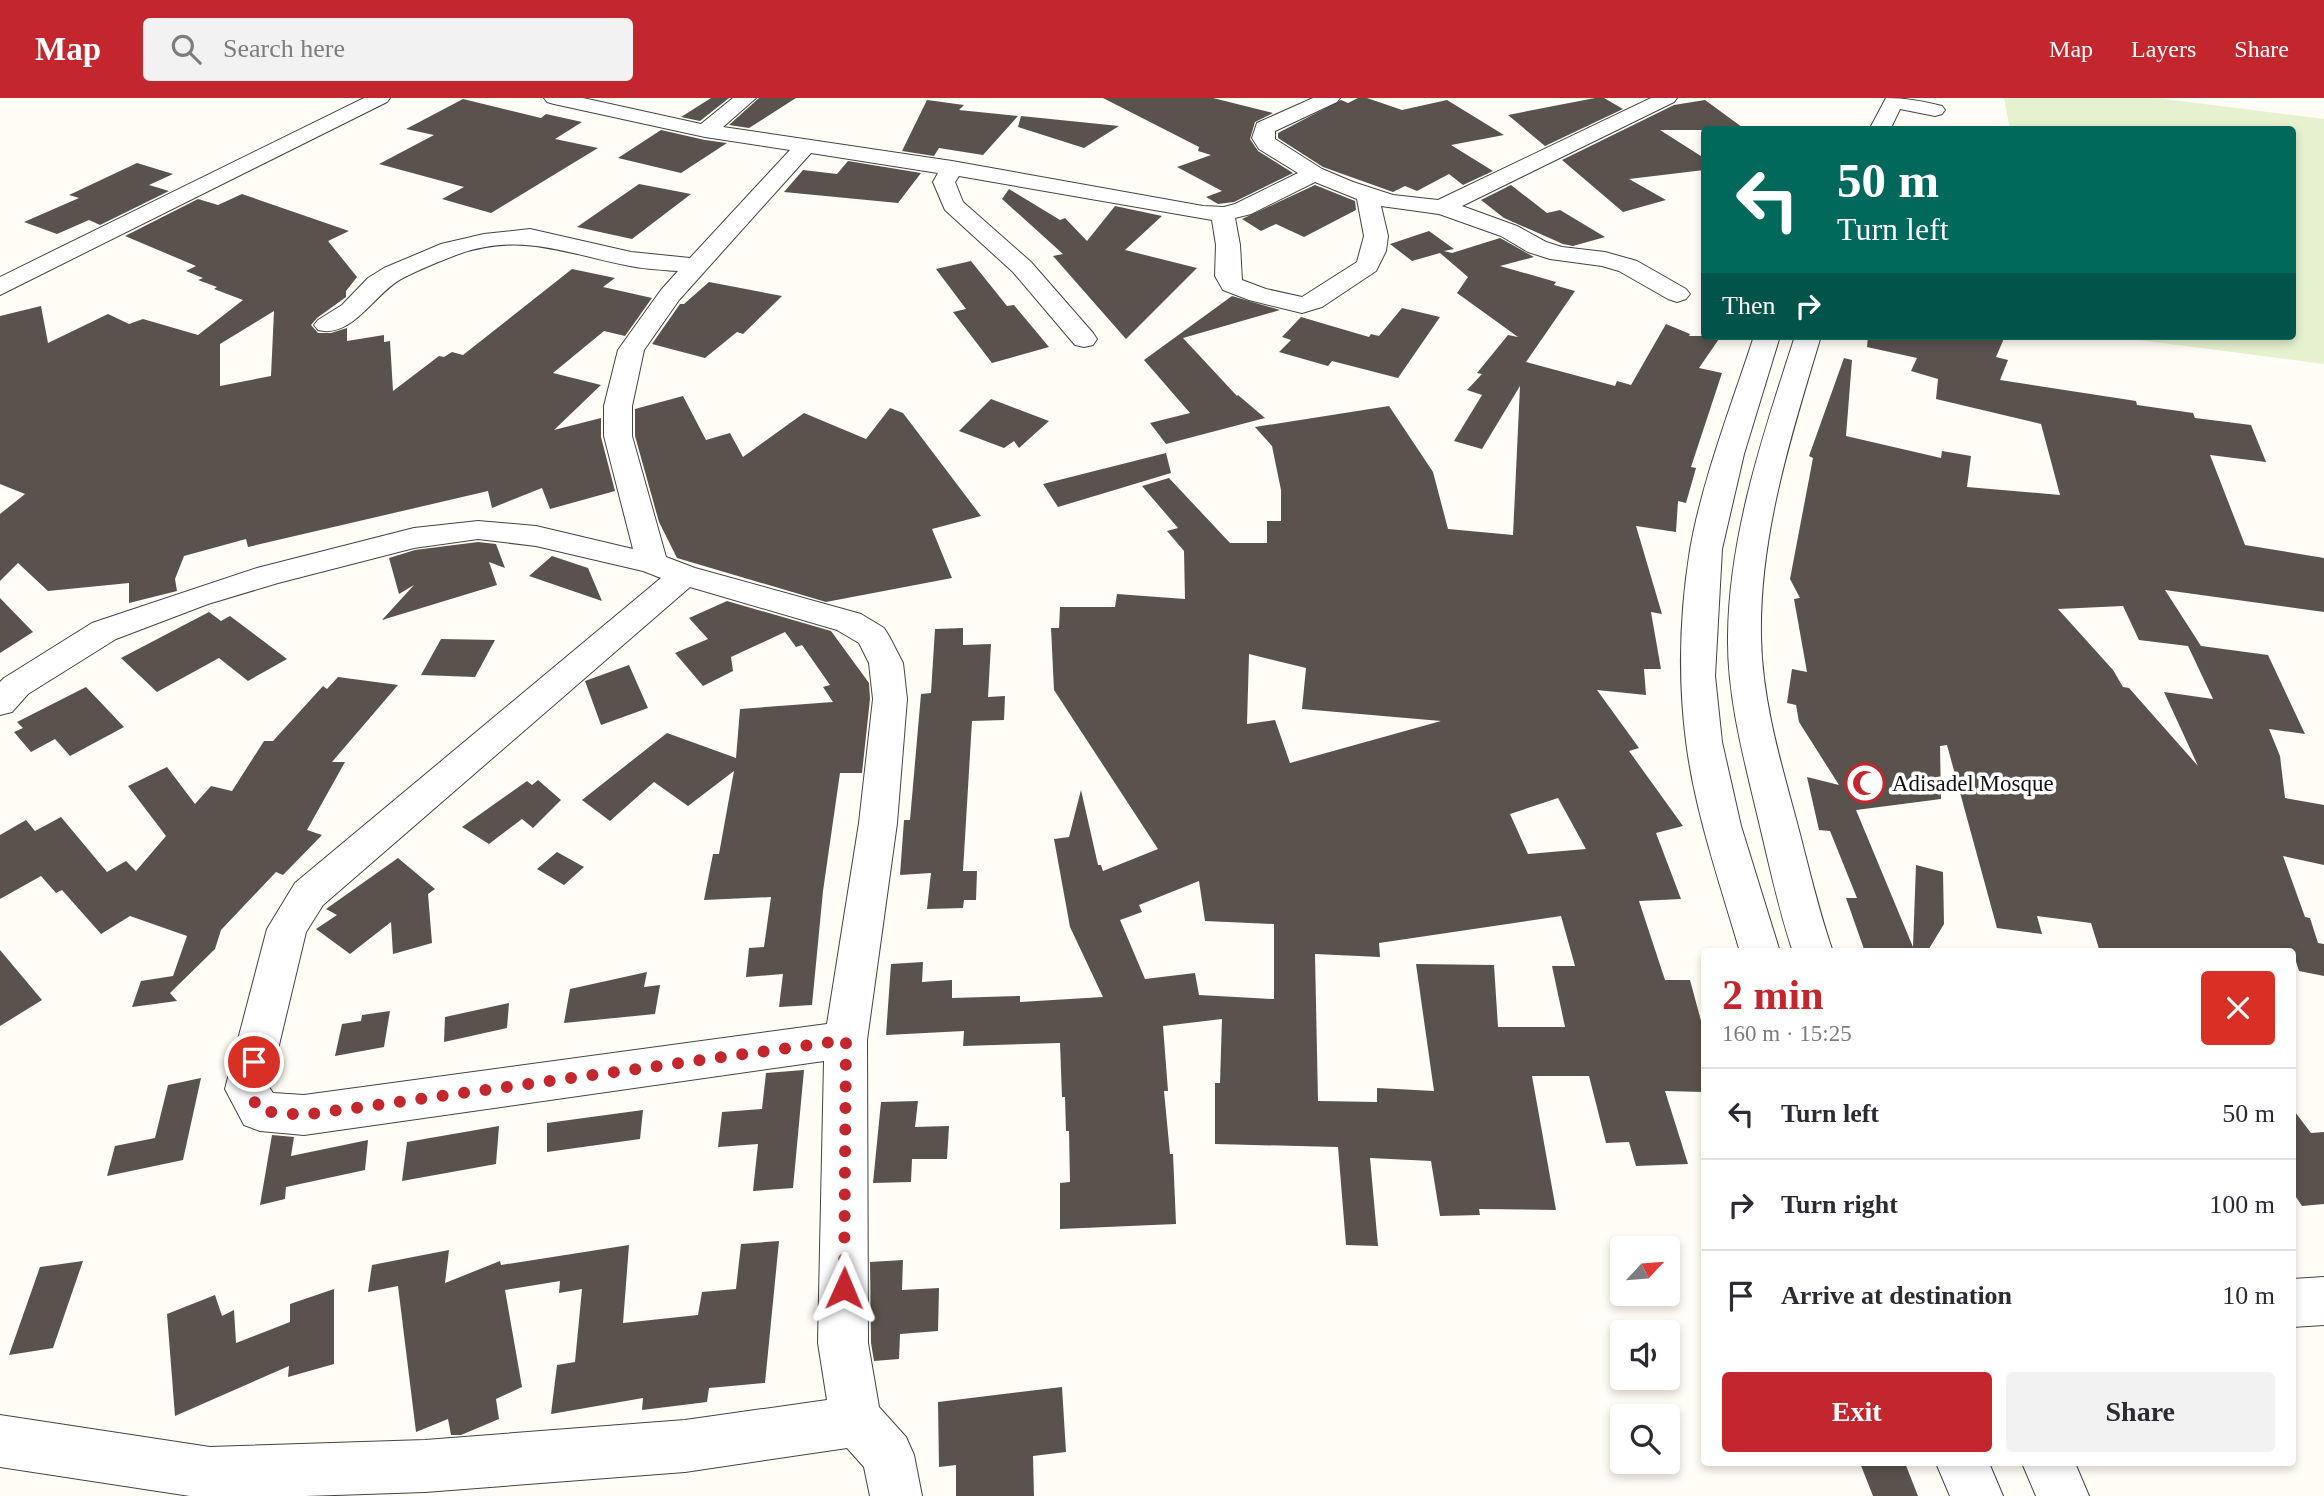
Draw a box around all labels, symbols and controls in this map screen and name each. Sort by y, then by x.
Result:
search box [143,18,633,81]
icon: search [167,30,205,68]
text: Map [35,31,101,67]
text: Search here [223,34,345,63]
text: Map [2049,36,2093,62]
text: Layers [2131,36,2196,62]
text: Share [2234,36,2289,62]
text: 50 m [1837,153,1939,208]
icon: left [1722,154,1813,245]
text: Turn left [1837,211,1949,247]
icon: right [1789,287,1827,325]
text: Then [1722,291,1775,320]
mosque icon: Adisadel Mosque [1844,762,1886,804]
place label: Adisadel Mosque [1892,771,2054,796]
button: close [2201,971,2275,1045]
text: 2 min [1722,972,1824,1018]
text: 160 m · 15:25 [1722,1021,1852,1046]
pin [224,1032,284,1092]
icon: arrive [235,1043,273,1081]
icon: left [1722,1095,1760,1133]
text: Turn left [1781,1099,1879,1128]
text: 50 m [2222,1099,2275,1128]
icon: right [1722,1186,1760,1224]
text: Turn right [1781,1190,1898,1219]
text: 100 m [2209,1190,2275,1219]
north arrow [1610,1236,1680,1306]
map controls [1610,1236,1680,1474]
position arrow [807,1251,881,1325]
icon: arrive [1722,1277,1760,1315]
text: Arrive at destination [1781,1281,2012,1310]
text: 10 m [2222,1281,2275,1310]
button: sound [1610,1320,1680,1390]
button: Exit [1722,1372,1992,1452]
button: Share [2006,1372,2275,1452]
button: search [1610,1404,1680,1474]

